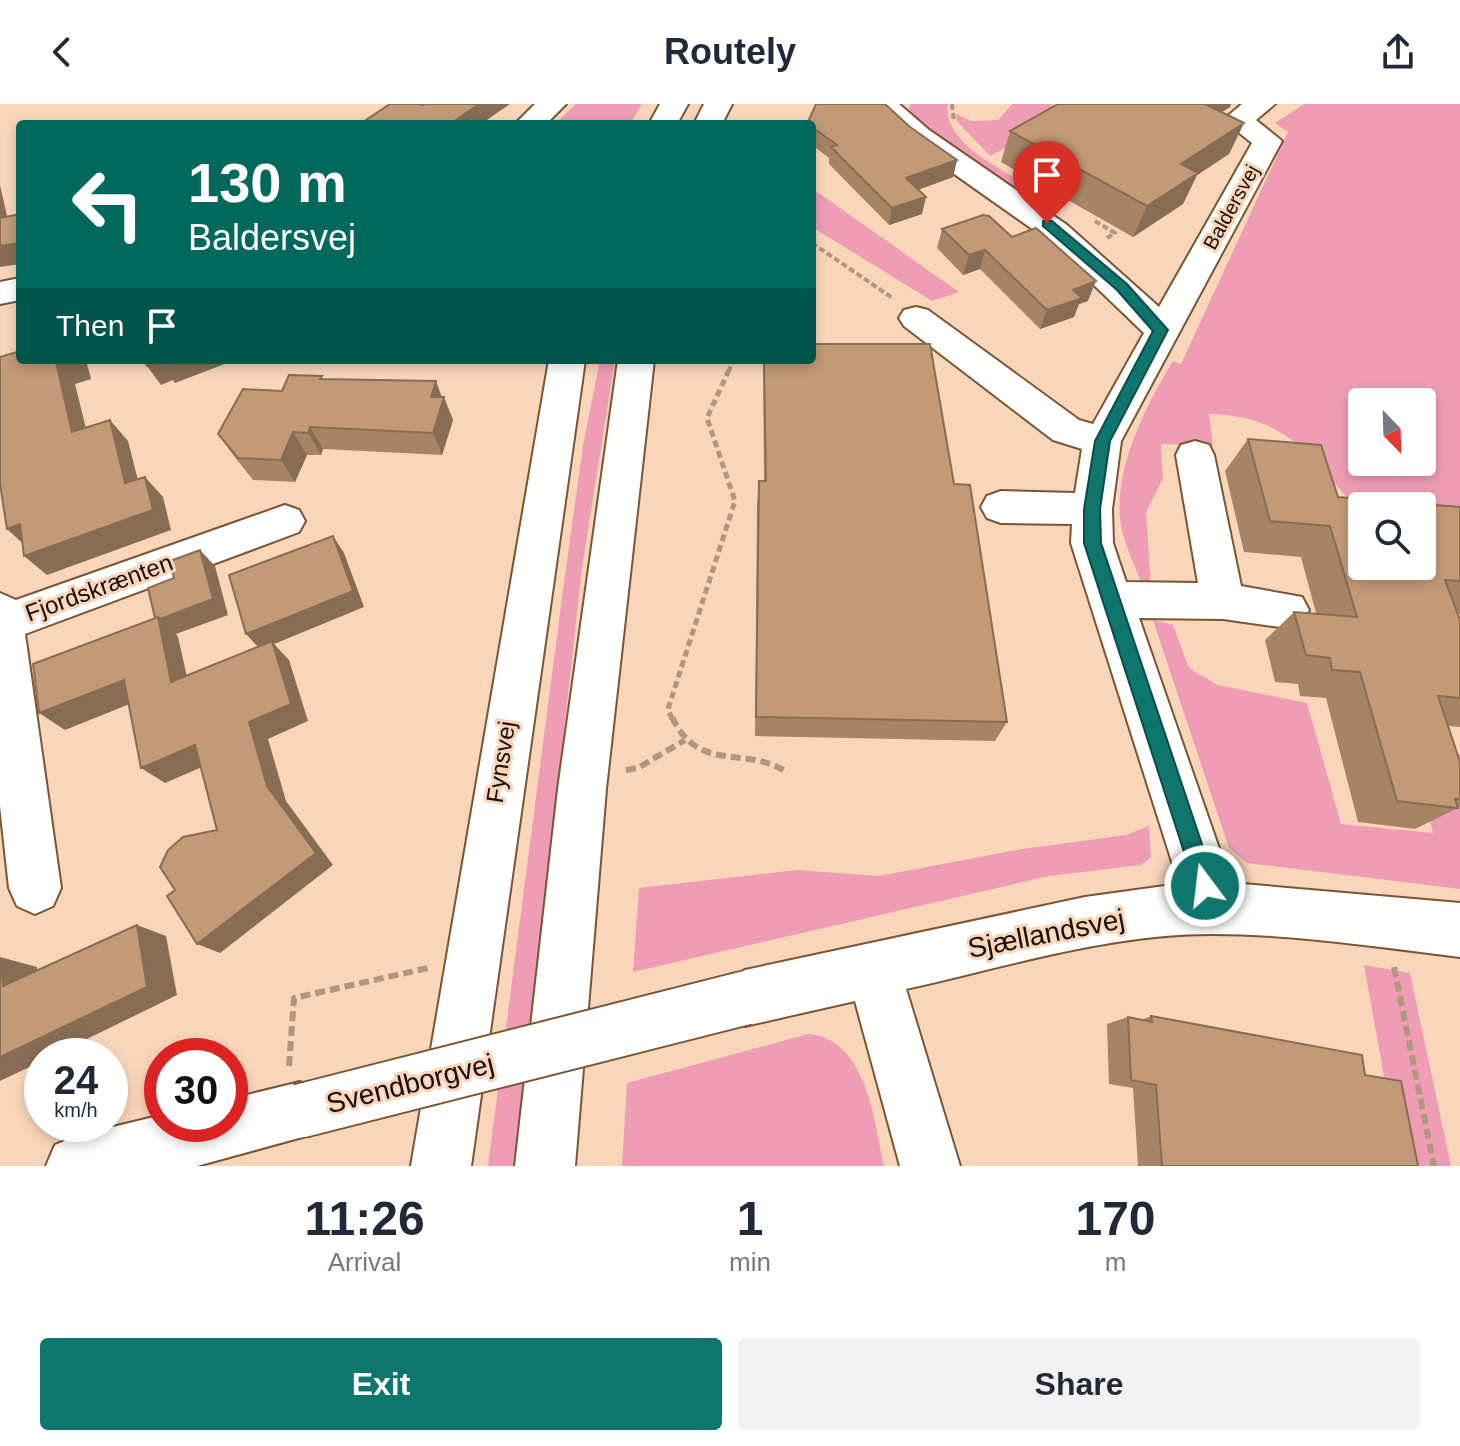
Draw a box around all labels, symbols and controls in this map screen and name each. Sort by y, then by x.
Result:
icon: back [40,30,84,74]
icon: share [1376,30,1420,74]
text: Routely [664,31,796,72]
pin [1013,141,1081,223]
text: 130 m [188,151,347,214]
icon: left [56,152,160,256]
icon: arrive [1025,153,1069,197]
street label: Baldersvej [1199,161,1263,253]
text: Baldersvej [188,217,356,258]
icon: arrive [140,304,184,348]
text: Then [56,309,124,342]
north arrow [1348,388,1436,476]
map controls [1348,388,1436,580]
button: search [1348,492,1436,580]
street label: Fjordskrænten [22,548,176,627]
street label: Fynsvej [481,719,520,805]
position arrow [1163,844,1247,928]
street label: Sjællandsvej [965,903,1127,964]
speed limit sign: 30 [144,1038,248,1142]
street label: Svendborgvej [323,1048,497,1119]
text: 24 [54,1058,98,1102]
text: km/h [54,1099,98,1121]
text: 11:26 [304,1192,425,1245]
text: 1 [737,1192,763,1245]
text: 170 [1075,1192,1156,1245]
text: Arrival [328,1247,401,1277]
text: min [729,1247,771,1277]
text: m [1105,1247,1126,1277]
button: Exit [40,1338,722,1430]
button: Share [738,1338,1420,1430]

